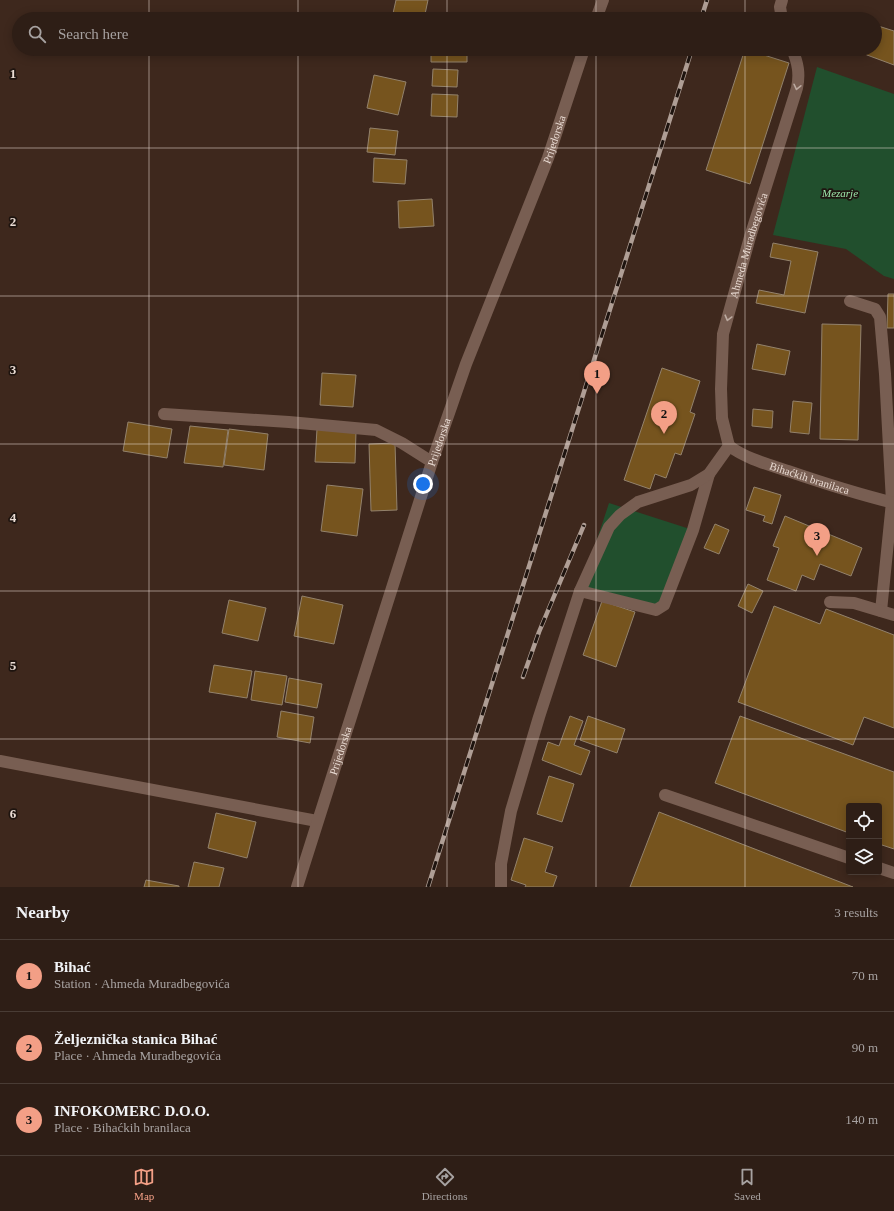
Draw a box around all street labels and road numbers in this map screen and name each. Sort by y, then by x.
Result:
street label: Prijedorska [540,114,568,165]
street label: Ahmeda Muradbegovića [727,191,770,299]
street label: Prijedorska [425,416,453,468]
street label: Bihaćkih branilaca [768,459,851,496]
street label: Prijedorska [327,725,354,776]

